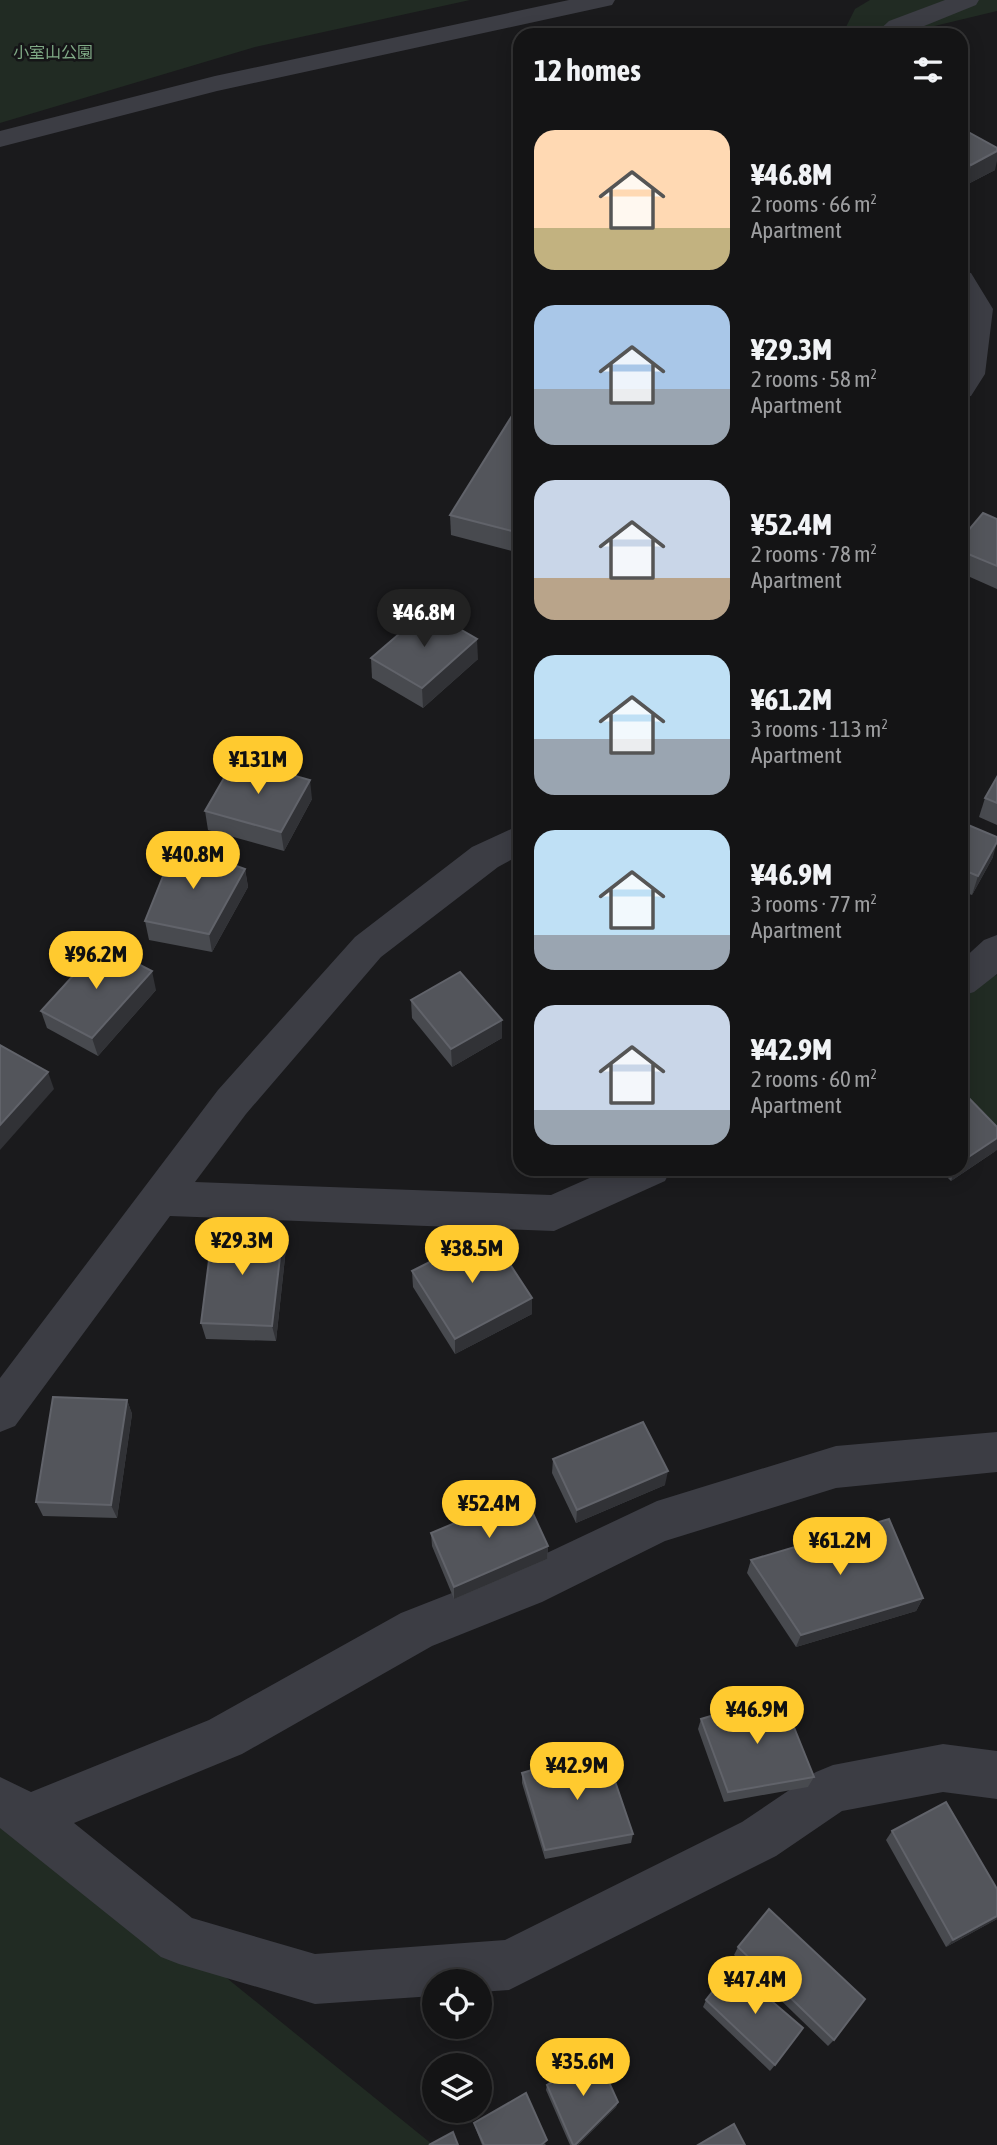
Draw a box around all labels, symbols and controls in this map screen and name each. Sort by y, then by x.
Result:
park label: 小室山公園 [13,43,93,61]
icon: filters [909,51,947,89]
text: 12 homes [534,53,641,87]
text: ¥46.8M [751,157,832,191]
icon: home [590,158,674,242]
text: 2 rooms · 66 m² [751,191,877,217]
text: Apartment [751,217,842,243]
text: ¥29.3M [751,332,832,366]
icon: home [590,333,674,417]
text: 2 rooms · 58 m² [751,366,877,392]
text: Apartment [751,392,842,418]
text: ¥52.4M [751,507,832,541]
icon: home [590,508,674,592]
text: 2 rooms · 78 m² [751,541,877,567]
text: Apartment [751,567,842,593]
pin: ¥46.8M [367,590,481,649]
text: ¥46.8M [393,599,455,625]
text: ¥61.2M [751,682,832,716]
icon: home [590,683,674,767]
text: 3 rooms · 113 m² [751,716,888,742]
pin: ¥131M [209,736,307,796]
text: Apartment [751,742,842,768]
text: ¥131M [229,746,287,772]
pin: ¥40.8M [136,832,250,891]
text: ¥40.8M [162,841,224,867]
text: ¥46.9M [751,857,832,891]
icon: home [590,858,674,942]
text: 3 rooms · 77 m² [751,891,877,917]
text: Apartment [751,917,842,943]
pin: ¥96.2M [39,932,153,991]
text: ¥96.2M [65,941,127,967]
text: ¥42.9M [751,1032,832,1066]
icon: home [590,1033,674,1117]
text: 2 rooms · 60 m² [751,1066,877,1092]
text: Apartment [751,1092,842,1118]
pin: ¥29.3M [185,1218,299,1277]
pin: ¥38.5M [415,1226,529,1285]
text: ¥29.3M [211,1227,273,1253]
text: ¥38.5M [441,1235,503,1261]
pin: ¥52.4M [432,1480,546,1540]
text: ¥52.4M [458,1490,520,1516]
pin: ¥61.2M [783,1518,897,1577]
text: ¥61.2M [809,1527,871,1553]
pin: ¥46.9M [700,1686,814,1746]
text: ¥46.9M [726,1696,788,1722]
pin: ¥42.9M [520,1742,634,1802]
text: ¥42.9M [546,1752,608,1778]
pin: ¥47.4M [698,1956,812,2016]
text: ¥47.4M [724,1966,786,1992]
map controls [422,1969,492,2123]
button: locate [422,1969,492,2039]
pin: ¥35.6M [526,2038,640,2098]
text: ¥35.6M [552,2048,614,2074]
button: layers [422,2053,492,2123]

